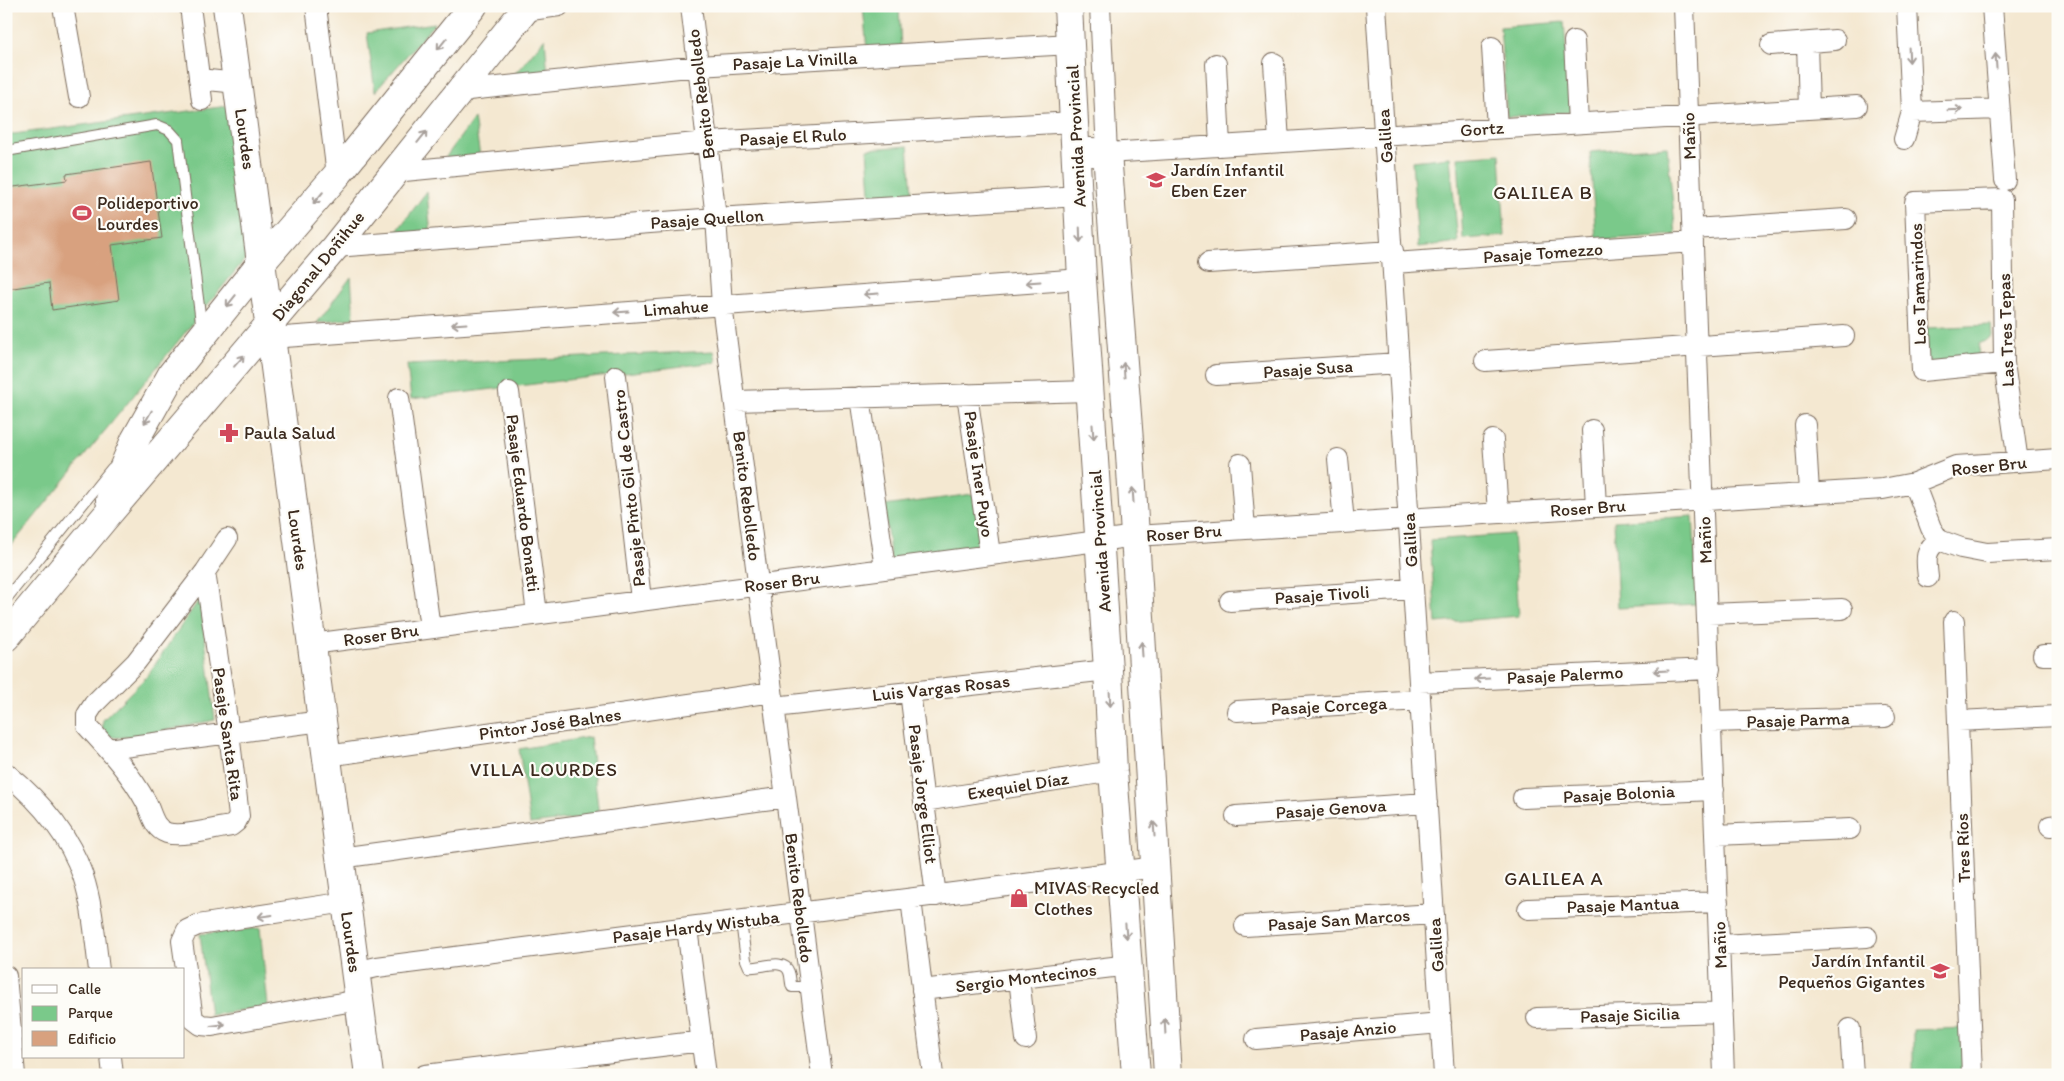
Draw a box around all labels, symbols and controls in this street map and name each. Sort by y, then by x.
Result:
street label: Benito Rebolledo [682,28,720,160]
one-way arrow [437,37,448,50]
street label: Pasaje La Vinilla [732,47,859,75]
one-way arrow [1905,47,1914,63]
one-way arrow [1991,53,2000,69]
street label: Avenida Provincial [1061,64,1091,208]
one-way arrow [1947,106,1963,115]
street label: Lourdes [230,107,260,171]
street label: Galilea [1372,107,1398,164]
street label: Mañio [1677,112,1701,160]
street label: Gortz [1459,116,1505,142]
street label: Pasaje El Rulo [739,123,847,151]
one-way arrow [416,131,427,144]
place label: Jardín Infantil Eben Ezer [1171,159,1284,202]
school or university icon: Jardín Infantil Eben Ezer [1145,169,1167,191]
district label: GALILEA B [1493,181,1593,204]
one-way arrow [313,191,324,204]
place label: Polideportivo Lourdes [97,192,199,235]
sports icon: Polideportivo Lourdes [71,202,93,224]
street label: Pasaje Quellon [650,204,765,234]
street label: Diagonal Doñihue [267,206,369,326]
street label: Los Tamarindos [1905,223,1931,345]
one-way arrow [1075,226,1085,243]
street label: Pasaje Tomezzo [1482,238,1604,268]
street label: Las Tres Tepas [1993,273,2019,387]
one-way arrow [1025,278,1041,287]
one-way arrow [863,290,879,299]
one-way arrow [225,294,236,307]
street label: Limahue [643,295,709,321]
one-way arrow [614,308,630,317]
one-way arrow [452,320,468,329]
one-way arrow [233,355,244,368]
street label: Pasaje Susa [1262,355,1354,383]
one-way arrow [1119,363,1129,379]
street label: Pasaje Pinto Gil de Castro [608,388,650,588]
one-way arrow [143,409,153,423]
street label: Pasaje Iner Puyo [959,409,999,539]
street label: Pasaje Eduardo Bonatti [501,413,545,593]
pharmacy icon: Paula Salud [218,422,240,444]
place label: Paula Salud [244,422,336,444]
one-way arrow [1088,424,1097,440]
street label: Benito Rebolledo [728,430,766,562]
street label: Roser Bru [1950,451,2028,481]
street label: Avenida Provincial [1084,469,1116,613]
one-way arrow [1128,487,1137,503]
street label: Roser Bru [1549,494,1627,522]
street label: Lourdes [283,508,313,572]
street label: Galilea [1398,512,1422,568]
street label: Mañio [1693,516,1717,564]
street label: Roser Bru [1145,519,1223,547]
street label: Roser Bru [743,566,821,598]
street label: Pasaje Tivoli [1274,581,1370,609]
street label: Roser Bru [342,619,420,651]
one-way arrow [1138,642,1147,658]
street label: Pasaje Palermo [1506,661,1624,689]
street label: Pasaje Santa Rita [208,666,248,803]
one-way arrow [1654,666,1670,675]
street label: Luis Vargas Rosas [871,670,1011,706]
one-way arrow [1474,675,1490,684]
one-way arrow [1105,691,1114,707]
street label: Pasaje Corcega [1270,692,1388,720]
street label: Pintor José Balnes [477,703,623,745]
street label: Pasaje Parma [1746,707,1850,733]
street label: Pasaje Jorge Elliot [904,723,942,865]
district label: VILLA LOURDES [470,758,618,781]
street label: Exequiel Díaz [966,767,1071,805]
street label: Pasaje Bolonia [1562,780,1676,808]
street label: Pasaje Genova [1275,794,1388,824]
street label: Tres Ríos [1951,813,1975,883]
one-way arrow [1149,821,1158,837]
street label: Benito Rebolledo [780,832,818,964]
district label: GALILEA A [1504,867,1604,890]
place label: MIVAS Recycled Clothes [1034,877,1159,920]
shop icon: MIVAS Recycled Clothes [1008,887,1030,909]
street label: Pasaje Mantua [1566,892,1680,918]
street label: Pasaje San Marcos [1267,904,1411,936]
street label: Pasaje Hardy Wistuba [611,906,781,948]
street label: Lourdes [336,910,366,974]
one-way arrow [257,911,273,921]
street label: Galilea [1423,916,1449,973]
street label: Mañio [1708,921,1732,969]
one-way arrow [1121,923,1131,939]
place label: Jardín Infantil Pequeños Gigantes [1778,950,1925,993]
street label: Sergio Montecinos [954,958,1098,998]
school or university icon: Jardín Infantil Pequeños Gigantes [1929,960,1951,982]
legend [22,968,185,1058]
text: Calle [68,980,101,998]
street label: Pasaje Sicilia [1580,1002,1681,1028]
text: Parque [68,1004,113,1022]
street label: Pasaje Anzio [1299,1016,1397,1046]
one-way arrow [1161,1018,1170,1034]
one-way arrow [210,1020,226,1030]
text: Edificio [68,1030,116,1048]

